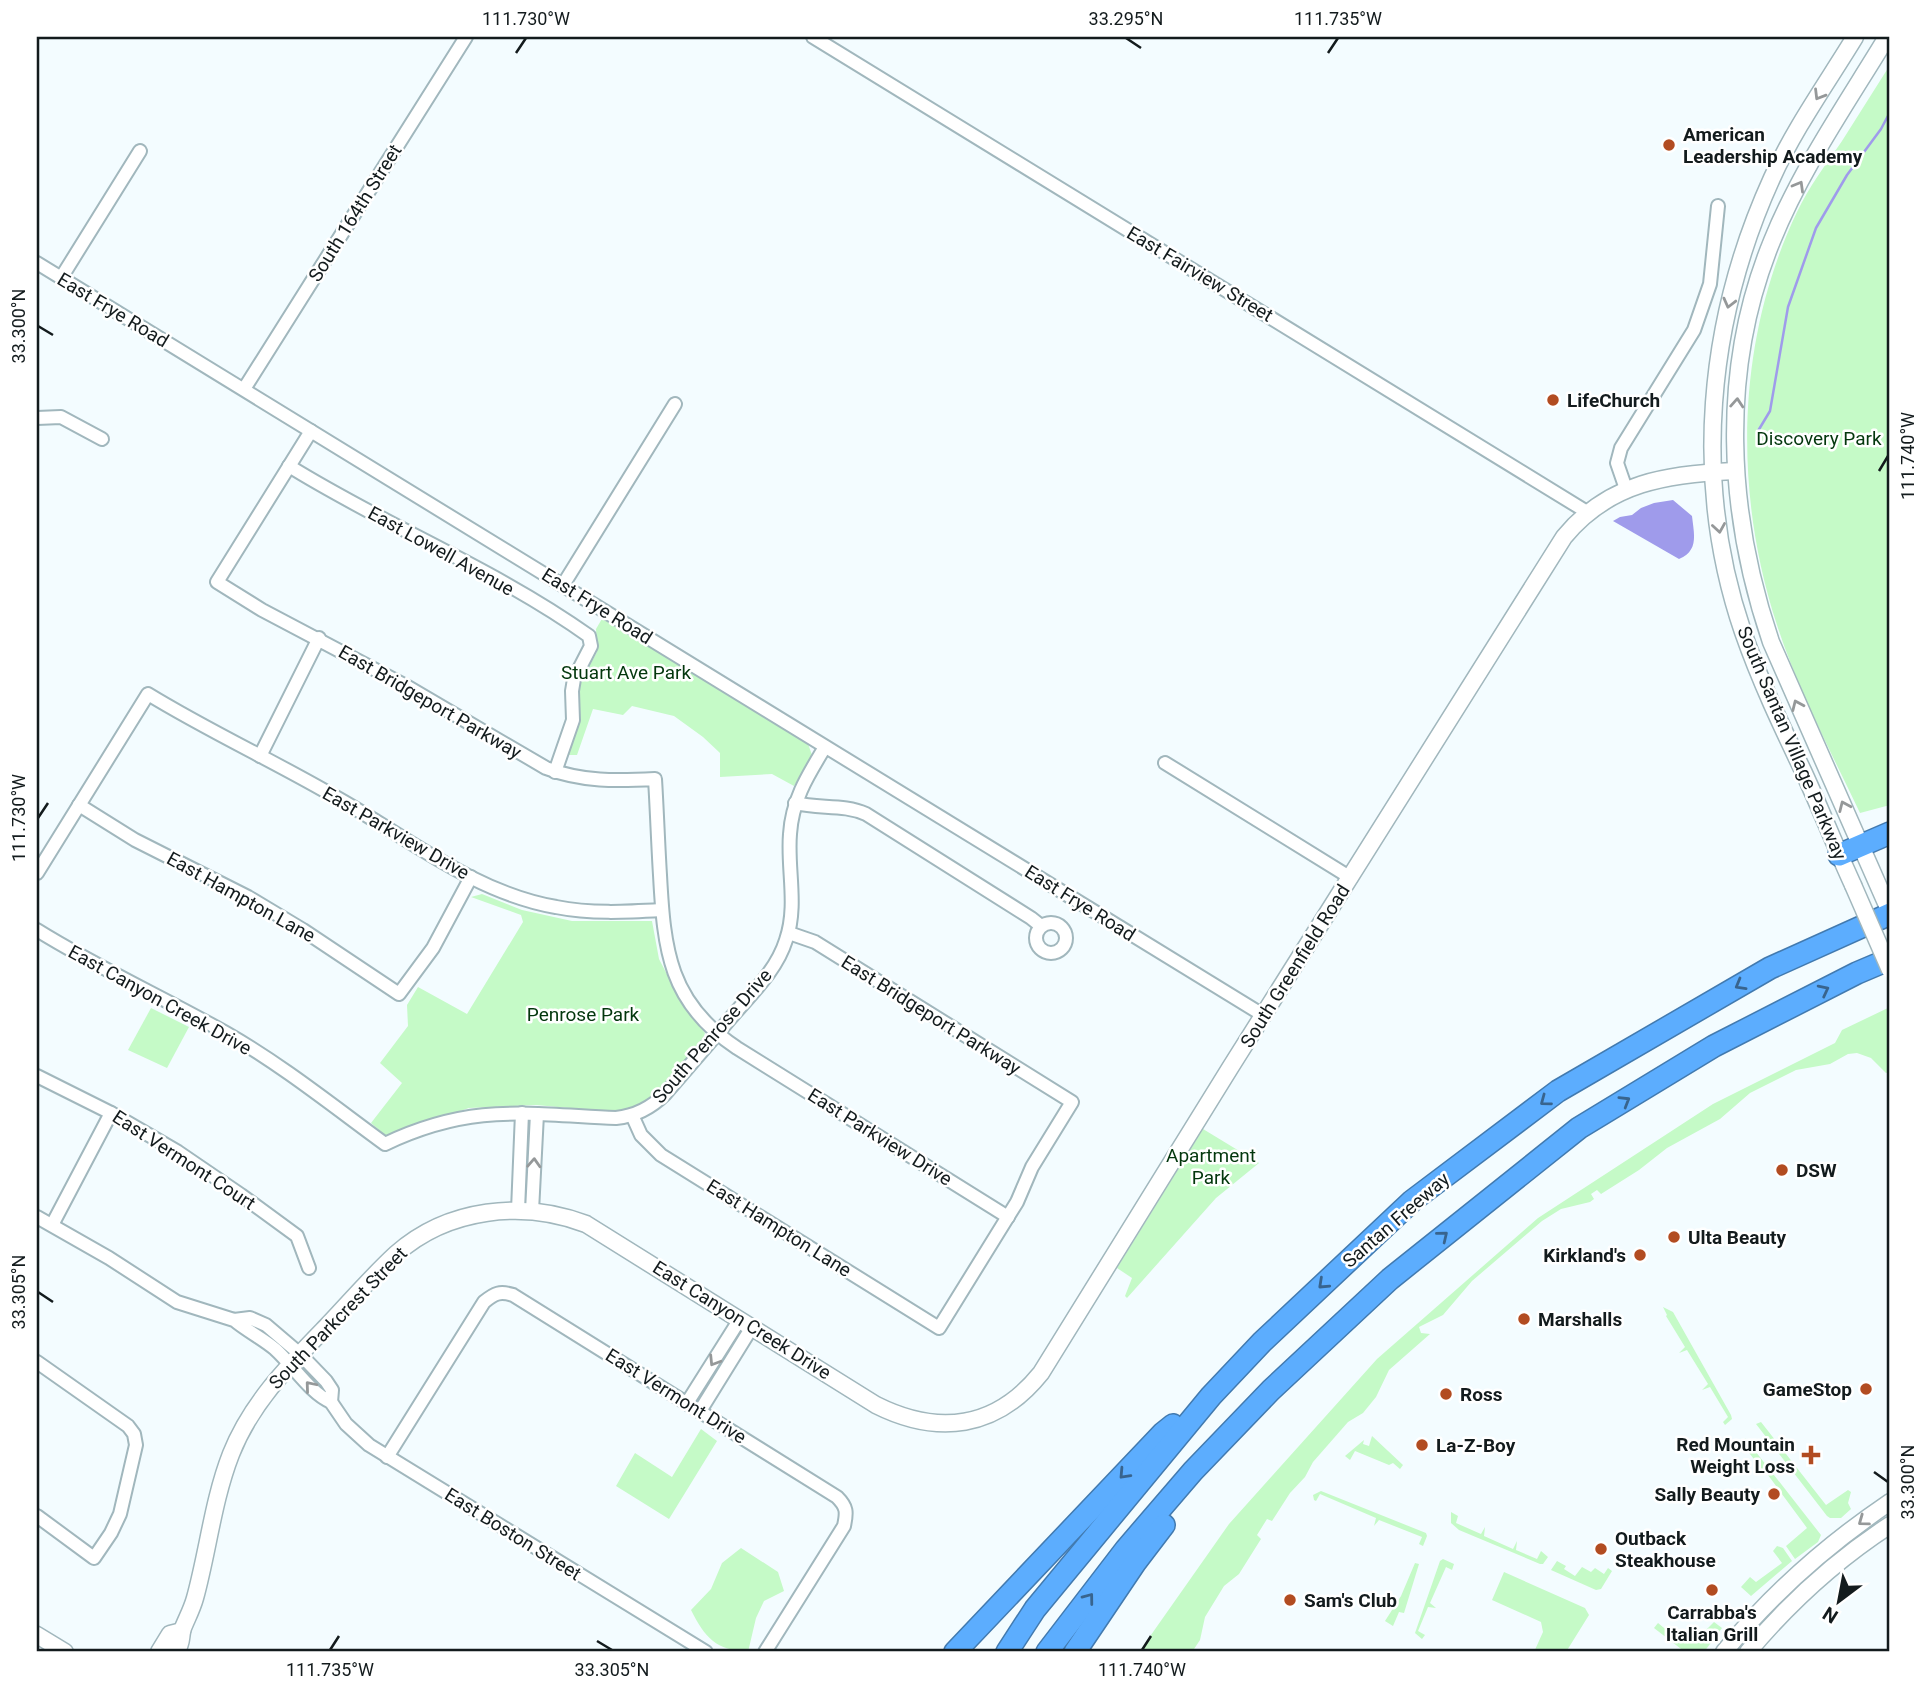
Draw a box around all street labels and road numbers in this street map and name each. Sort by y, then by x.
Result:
street label: South 164th Street [304,140,406,286]
street label: East Fairview Street [1123,221,1277,327]
street label: East Frye Road [53,268,173,352]
street label: East Lowell Avenue [364,501,518,601]
street label: East Frye Road [537,563,657,649]
street label: South Santan Village Parkway [1732,623,1852,863]
street label: East Bridgeport Parkway [334,640,526,764]
street label: East Parkview Drive [318,782,474,884]
street label: East Hampton Lane [163,847,319,947]
street label: East Frye Road [1020,860,1140,946]
street label: South Greenfield Road [1235,880,1355,1052]
street label: East Canyon Creek Drive [64,940,256,1060]
street label: East Bridgeport Parkway [837,950,1025,1080]
street label: South Penrose Drive [647,964,777,1108]
street label: East Parkview Drive [804,1083,956,1191]
street label: East Vermont Court [108,1105,260,1215]
street label: Santan Freeway [1338,1167,1454,1273]
street label: East Hampton Lane [702,1174,856,1282]
street label: South Parkcrest Street [264,1242,412,1394]
street label: East Canyon Creek Drive [649,1256,835,1384]
street label: East Vermont Drive [601,1343,751,1449]
street label: East Boston Street [441,1483,585,1585]

